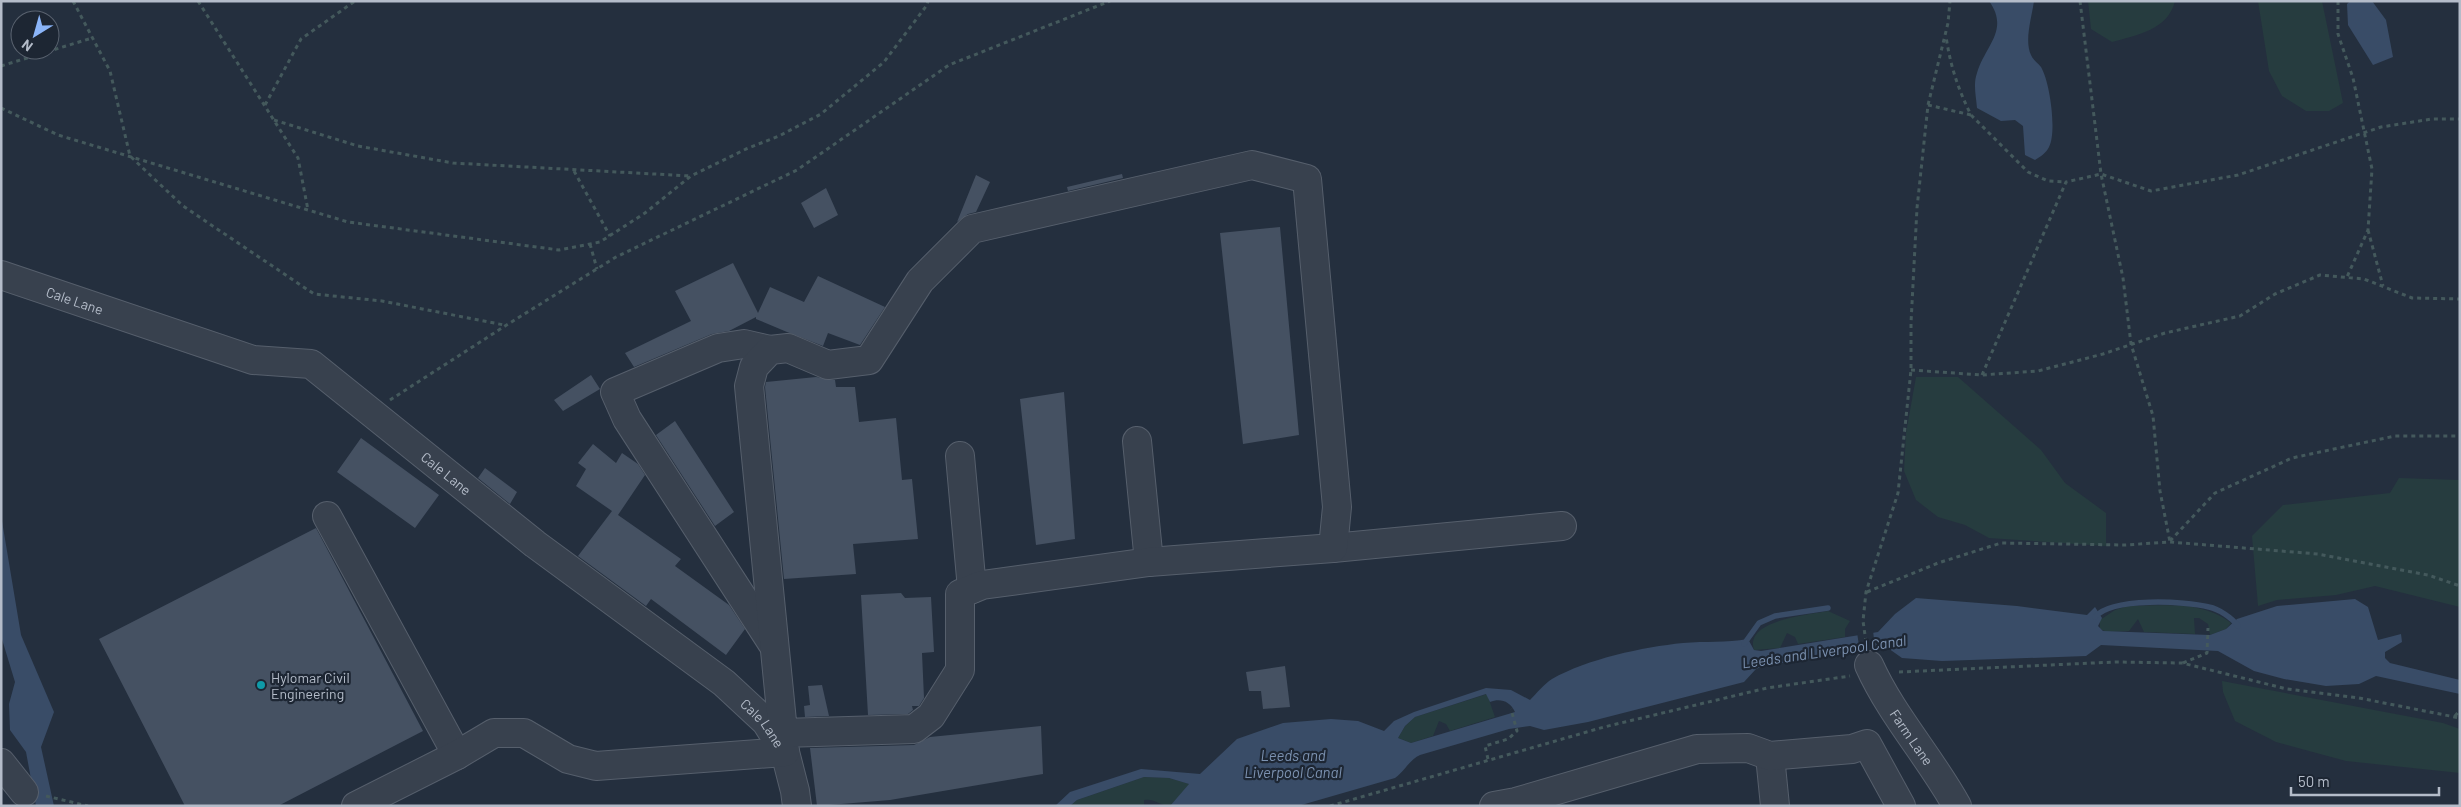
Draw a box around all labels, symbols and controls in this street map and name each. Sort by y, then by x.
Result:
north arrow [10,10,60,60]
text: N [18,36,36,55]
street label: Cale Lane [44,282,106,317]
street label: Cale Lane [418,448,475,498]
water label: Leeds and Liverpool Canal [1741,630,1908,671]
place label: Hylomar Civil Engineering [271,669,350,702]
marker: Hylomar Civil Engineering [255,679,267,691]
street label: Cale Lane [738,695,788,750]
street label: Farm Lane [1887,706,1937,768]
water label: Leeds and Liverpool Canal [1244,746,1342,781]
scale bar [2291,764,2438,796]
text: 50 m [2298,772,2330,790]

